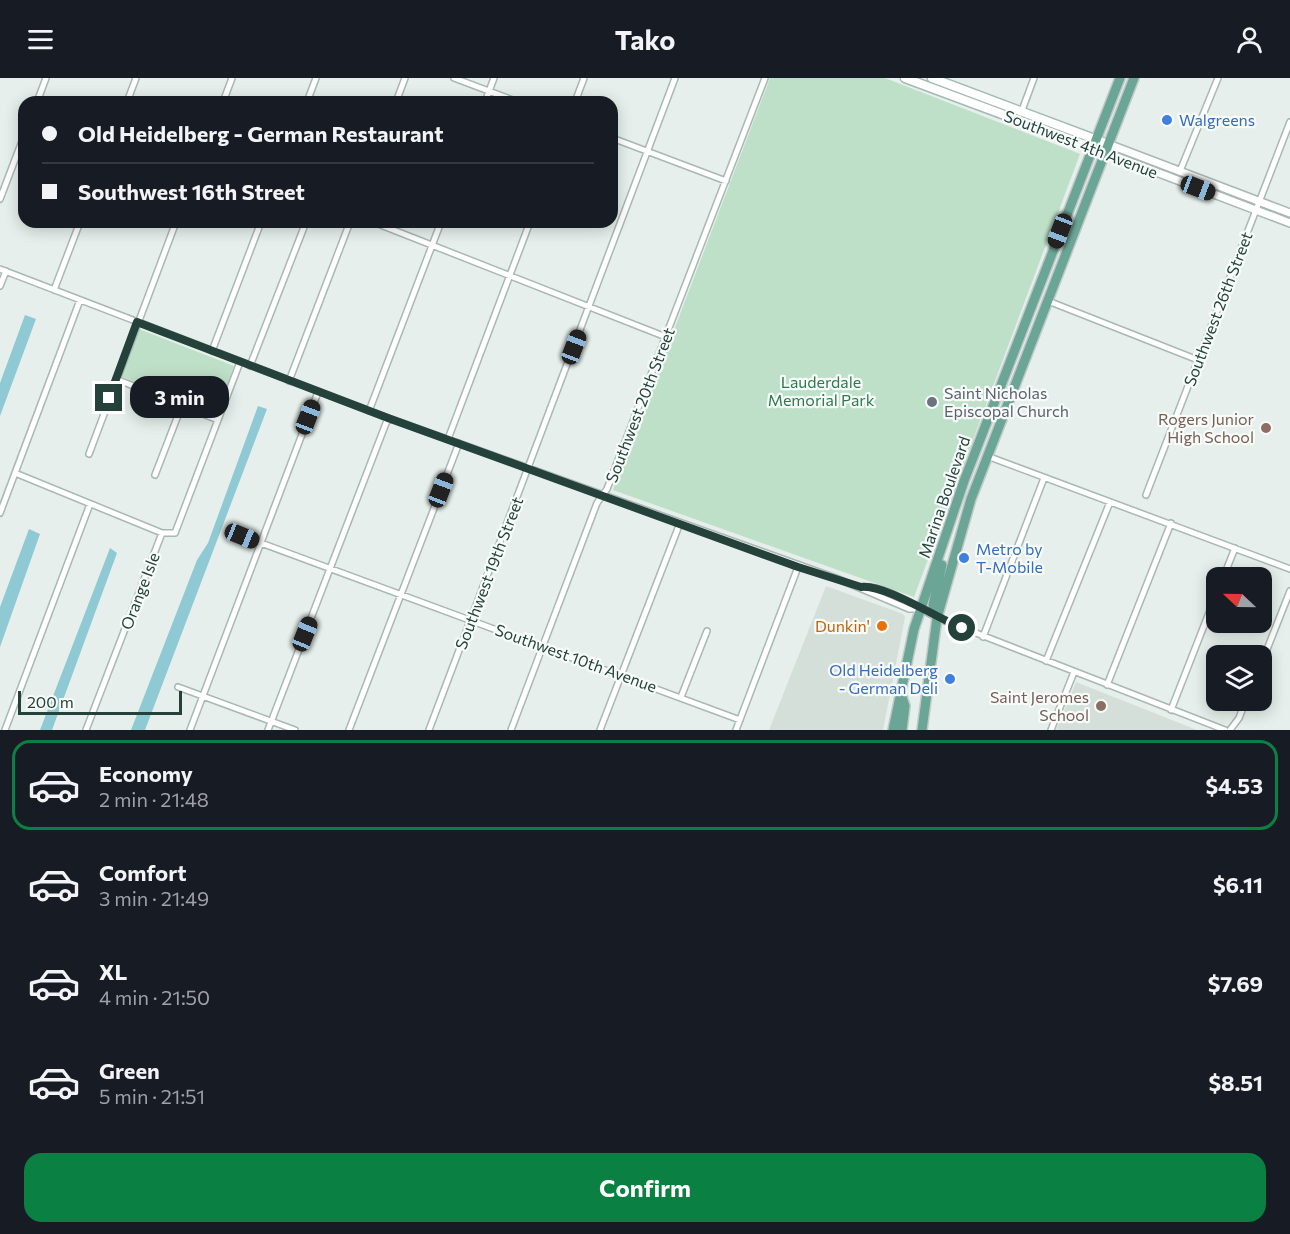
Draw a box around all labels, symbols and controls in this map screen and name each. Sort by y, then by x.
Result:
icon: menu [24,23,57,56]
text: Tako [615,23,675,56]
icon: person [1233,23,1266,56]
street label: Southwest 4th Avenue [1002,105,1161,182]
place label: Walgreens [1179,110,1255,129]
marker: Walgreens [1160,113,1174,127]
text: Old Heidelberg - German Restaurant [78,120,444,147]
car [1178,173,1218,203]
text: Southwest 16th Street [78,178,305,205]
car [1045,211,1075,251]
street label: Southwest 26th Street [1179,229,1256,389]
street label: Southwest 20th Street [601,324,678,485]
car [559,327,589,367]
park label: Lauderdale Memorial Park [768,372,875,409]
callout: 3 min [130,377,229,419]
place label: Saint Nicholas Episcopal Church [944,383,1069,420]
route end [95,384,122,411]
text: 3 min [154,385,205,409]
marker: Saint Nicholas Episcopal Church [925,395,939,409]
car [293,397,323,437]
place label: Rogers Junior High School [1158,409,1255,446]
marker: Rogers Junior High School [1259,421,1273,435]
street label: Marina Boulevard [914,433,973,560]
car [426,470,456,510]
street label: Southwest 19th Street [451,493,527,652]
car [222,521,262,551]
place label: Metro by T-Mobile [976,539,1043,576]
street label: Orange Isle [116,550,163,632]
marker: Metro by T-Mobile [957,551,971,565]
north arrow [1206,567,1272,633]
map controls [1206,567,1272,711]
car [290,614,320,654]
route start [948,614,975,641]
place label: Dunkin' [815,616,870,635]
street label: Southwest 10th Avenue [493,619,660,696]
marker: Dunkin' [875,619,889,633]
button: layers [1206,645,1272,711]
place label: Old Heidelberg - German Deli [829,660,938,697]
marker: Old Heidelberg - German Deli [943,672,957,686]
place label: Saint Jeromes School [990,687,1089,724]
scale bar [18,688,182,716]
text: 200 m [27,692,74,711]
marker: Saint Jeromes School [1094,699,1108,713]
icon: car [27,758,81,812]
text: Economy [99,760,193,787]
text: $4.53 [1205,772,1263,799]
text: 2 min · 21:48 [99,787,209,811]
icon: car [27,857,81,911]
text: Comfort [99,859,187,886]
text: $6.11 [1213,871,1263,898]
text: 3 min · 21:49 [99,886,209,910]
icon: car [27,956,81,1010]
text: XL [99,958,127,985]
text: $7.69 [1208,970,1263,997]
text: 4 min · 21:50 [99,985,210,1009]
icon: car [27,1055,81,1109]
text: Green [99,1057,160,1084]
text: $8.51 [1208,1069,1263,1096]
text: 5 min · 21:51 [99,1084,205,1108]
button: Confirm [24,1153,1266,1222]

